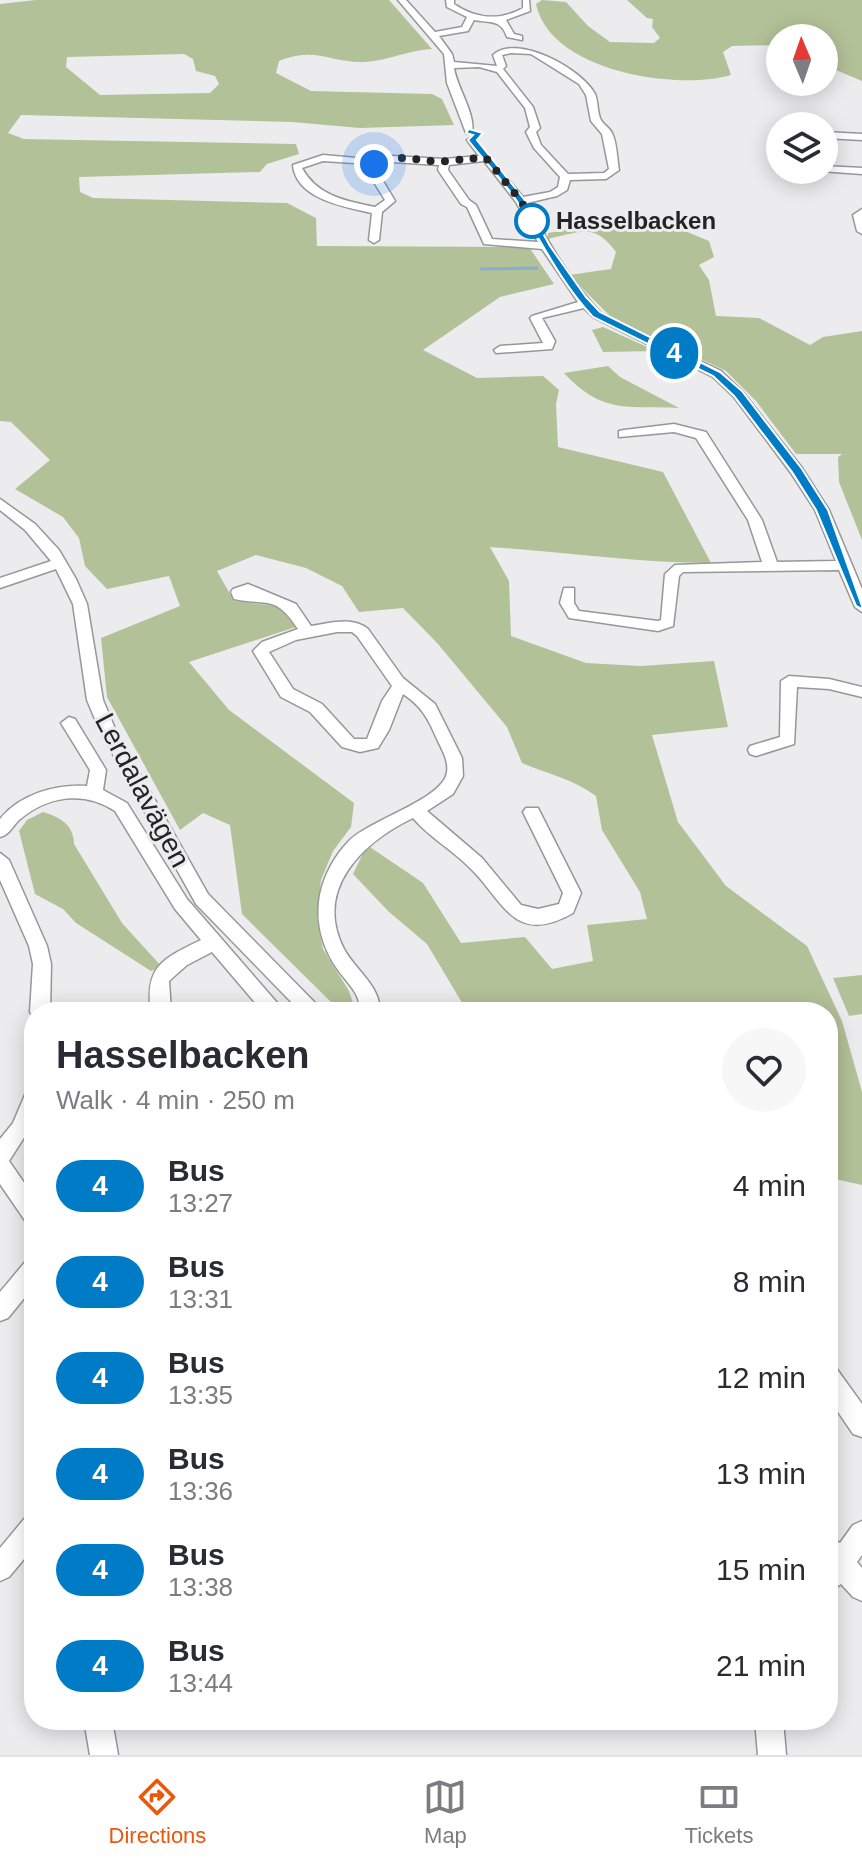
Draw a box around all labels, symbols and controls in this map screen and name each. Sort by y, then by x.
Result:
north arrow [766,24,838,96]
map controls [766,24,838,184]
button: layers [766,112,838,184]
your location [354,144,394,184]
marker: Hasselbacken [515,204,549,238]
place label: Hasselbacken [556,207,716,234]
line badge: 4 [648,327,700,379]
text: 4 [666,337,682,368]
street label: Lerdalavägen [89,708,196,872]
button: heart [722,1028,806,1112]
text: Hasselbacken [56,1034,310,1076]
text: Walk · 4 min · 250 m [56,1085,295,1115]
text: Bus [168,1154,225,1187]
text: 4 min [733,1169,806,1202]
text: 4 [92,1170,108,1201]
text: 13:27 [168,1188,233,1218]
text: Bus [168,1250,225,1283]
text: 8 min [733,1265,806,1298]
text: 4 [92,1266,108,1297]
text: 13:31 [168,1284,233,1314]
text: Bus [168,1346,225,1379]
text: 12 min [716,1361,806,1394]
text: 4 [92,1362,108,1393]
text: 13:35 [168,1380,233,1410]
text: Bus [168,1442,225,1475]
text: 13 min [716,1457,806,1490]
text: 4 [92,1458,108,1489]
text: 13:36 [168,1476,233,1506]
text: Bus [168,1538,225,1571]
text: 15 min [716,1553,806,1586]
text: 4 [92,1554,108,1585]
text: 13:38 [168,1572,233,1602]
text: Bus [168,1634,225,1667]
text: 21 min [716,1649,806,1682]
text: 4 [92,1650,108,1681]
text: 13:44 [168,1668,233,1698]
tab: Directions [109,1775,206,1849]
tab: Map [423,1775,467,1849]
tab: Tickets [685,1775,753,1849]

